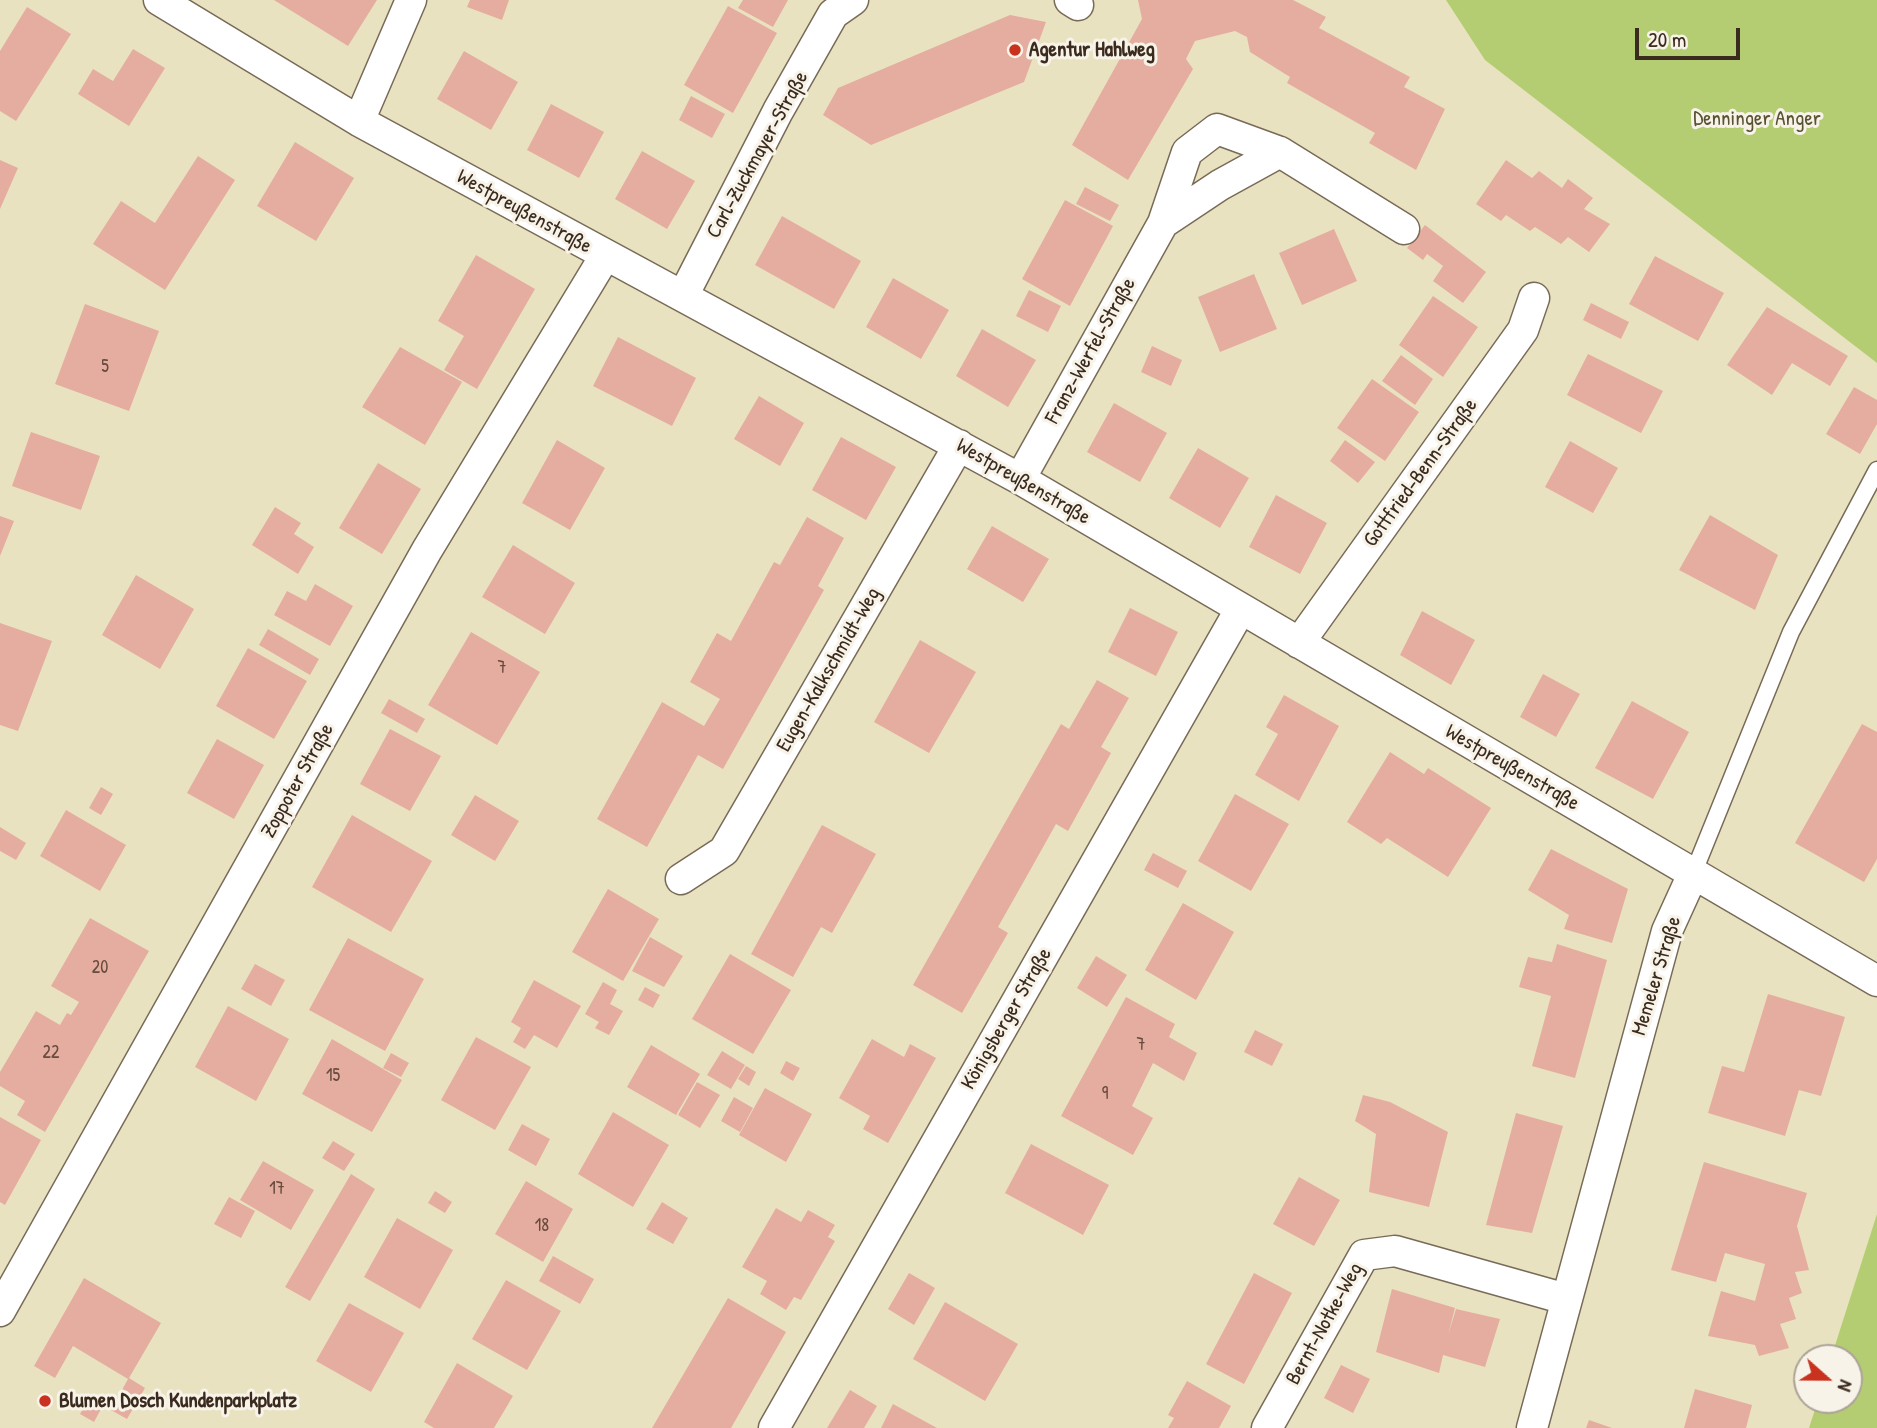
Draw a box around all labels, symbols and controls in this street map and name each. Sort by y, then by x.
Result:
scale bar [1639,14,1744,58]
text: 20 m [1648,25,1686,54]
place label: Agentur Hahlweg [1029,37,1155,63]
marker: Agentur Hahlweg [1007,42,1023,58]
street label: Carl-Zuckmayer-Straße [702,67,814,243]
park label: Denninger Anger [1693,106,1821,132]
street label: Westpreußenstraße [452,165,596,259]
street label: Franz-Werfel-Straße [1040,274,1142,428]
house number: 5 [101,356,109,378]
street label: Gottfried-Benn-Straße [1359,394,1483,552]
street label: Westpreußenstraße [952,433,1094,531]
street label: Eugen-Kalkschmidt-Weg [772,583,886,757]
house number: 7 [498,657,506,679]
street label: Zoppoter Straße [256,719,340,843]
street label: Westpreußenstraße [1441,719,1583,817]
street label: Memeler Straße [1627,914,1687,1038]
street label: Königsberger Straße [956,944,1058,1094]
house number: 20 [92,957,108,979]
house number: 7 [1137,1034,1145,1056]
house number: 22 [43,1042,59,1064]
house number: 15 [326,1065,340,1087]
house number: 9 [1102,1083,1108,1105]
house number: 17 [269,1178,285,1200]
house number: 18 [535,1215,549,1237]
street label: Bernt-Notke-Weg [1281,1259,1369,1389]
north arrow [1793,1344,1863,1414]
text: N [1832,1376,1860,1395]
place label: Blumen Dosch Kundenparkplatz [59,1388,297,1414]
marker: Blumen Dosch Kundenparkplatz [37,1393,53,1409]

